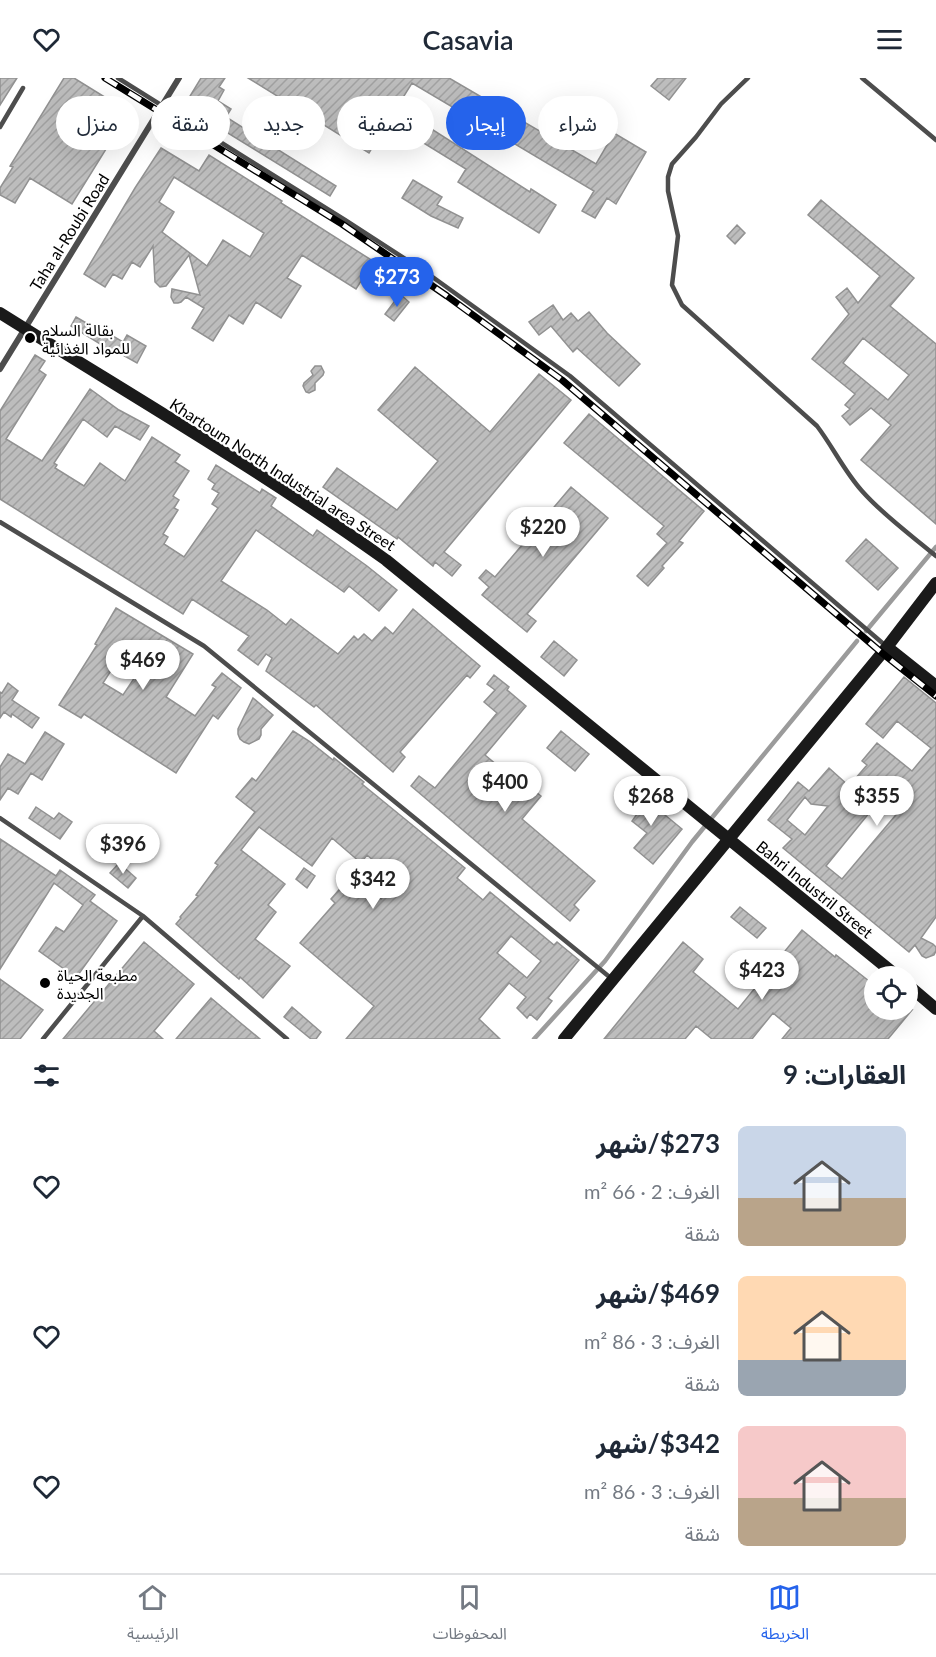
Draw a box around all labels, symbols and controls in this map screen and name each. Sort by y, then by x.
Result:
icon: heart [30,23,63,56]
text: Casavia [423,23,513,56]
icon: menu [873,23,906,56]
chip: منزل [56,96,139,150]
chip: شقة [151,96,230,150]
chip: جديد [242,96,325,150]
chip: تصفية [337,96,434,150]
chip: إيجار [446,96,526,150]
chip: شراء [538,96,618,150]
street label: Taha al-Roubi Road [25,170,113,294]
pin: $273 [361,257,433,308]
text: $273 [374,264,420,288]
place label: بقالة السلام للمواد الغذائية [42,320,130,358]
marker: بقالة السلام للمواد الغذائية [23,331,37,345]
street label: Khartoum North Industrial area Street [167,394,400,554]
pin: $220 [507,507,579,558]
text: $220 [520,514,566,538]
pin: $469 [107,640,179,691]
text: $469 [120,647,166,671]
pin: $400 [469,762,541,813]
text: $400 [482,769,528,793]
pin: $268 [615,776,687,827]
pin: $355 [841,776,913,827]
text: $268 [628,783,674,807]
text: $355 [854,783,900,807]
pin: $396 [87,824,159,875]
text: $396 [100,831,146,855]
street label: Bahri Industril Street [753,836,877,942]
pin: $342 [337,859,409,910]
text: $342 [350,866,396,890]
pin: $423 [726,950,798,1001]
text: $423 [739,957,785,981]
place label: مطبعة الحياة الجديدة [57,965,138,1002]
map controls [864,966,918,1020]
button: locate [864,966,918,1020]
marker: مطبعة الحياة الجديدة [38,976,52,990]
text: العقارات: 9 [783,1058,906,1090]
icon: filters [30,1059,63,1092]
text: $273/شهر [596,1127,720,1159]
icon: home [786,1150,858,1222]
icon: heart [30,1170,63,1203]
text: الغرف: 2 · 66 m² [584,1179,720,1203]
text: شقة [685,1221,720,1245]
text: $469/شهر [596,1277,720,1309]
icon: home [786,1300,858,1372]
icon: heart [30,1320,63,1353]
text: الغرف: 3 · 86 m² [584,1329,720,1353]
text: شقة [685,1371,720,1395]
text: $342/شهر [596,1427,720,1459]
icon: home [786,1450,858,1522]
icon: heart [30,1470,63,1503]
text: الغرف: 3 · 86 m² [584,1479,720,1503]
text: شقة [685,1521,720,1545]
tab: الرئيسية [127,1581,179,1651]
tab: المحفوظات [433,1581,507,1651]
tab: الخريطة [761,1581,809,1651]

